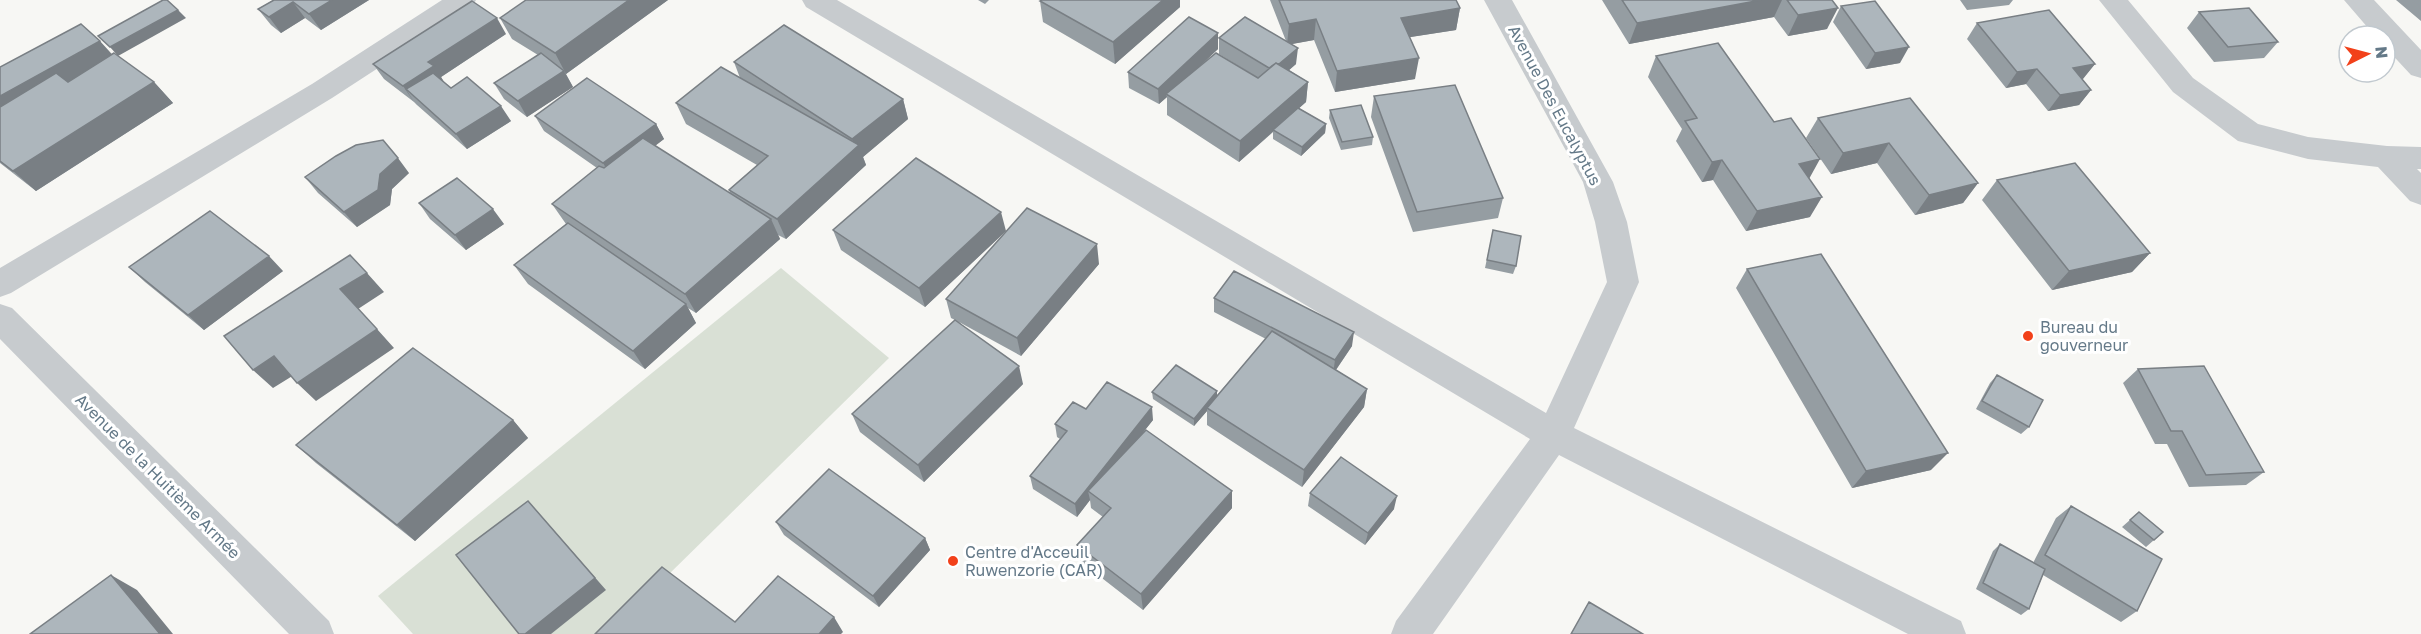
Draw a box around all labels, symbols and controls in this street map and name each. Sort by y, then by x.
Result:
street label: Avenue Des Eucalyptus [1504,21,1606,189]
north arrow [2337,24,2397,84]
text: N [2371,45,2392,60]
place label: Bureau du gouverneur [2040,317,2128,355]
marker: Bureau du gouverneur [2021,329,2035,343]
street label: Avenue de la Huitième Armée [71,389,245,563]
place label: Centre d'Acceuil Ruwenzorie (CAR) [965,542,1103,580]
marker: Centre d'Acceuil Ruwenzorie (CAR) [946,554,960,568]

